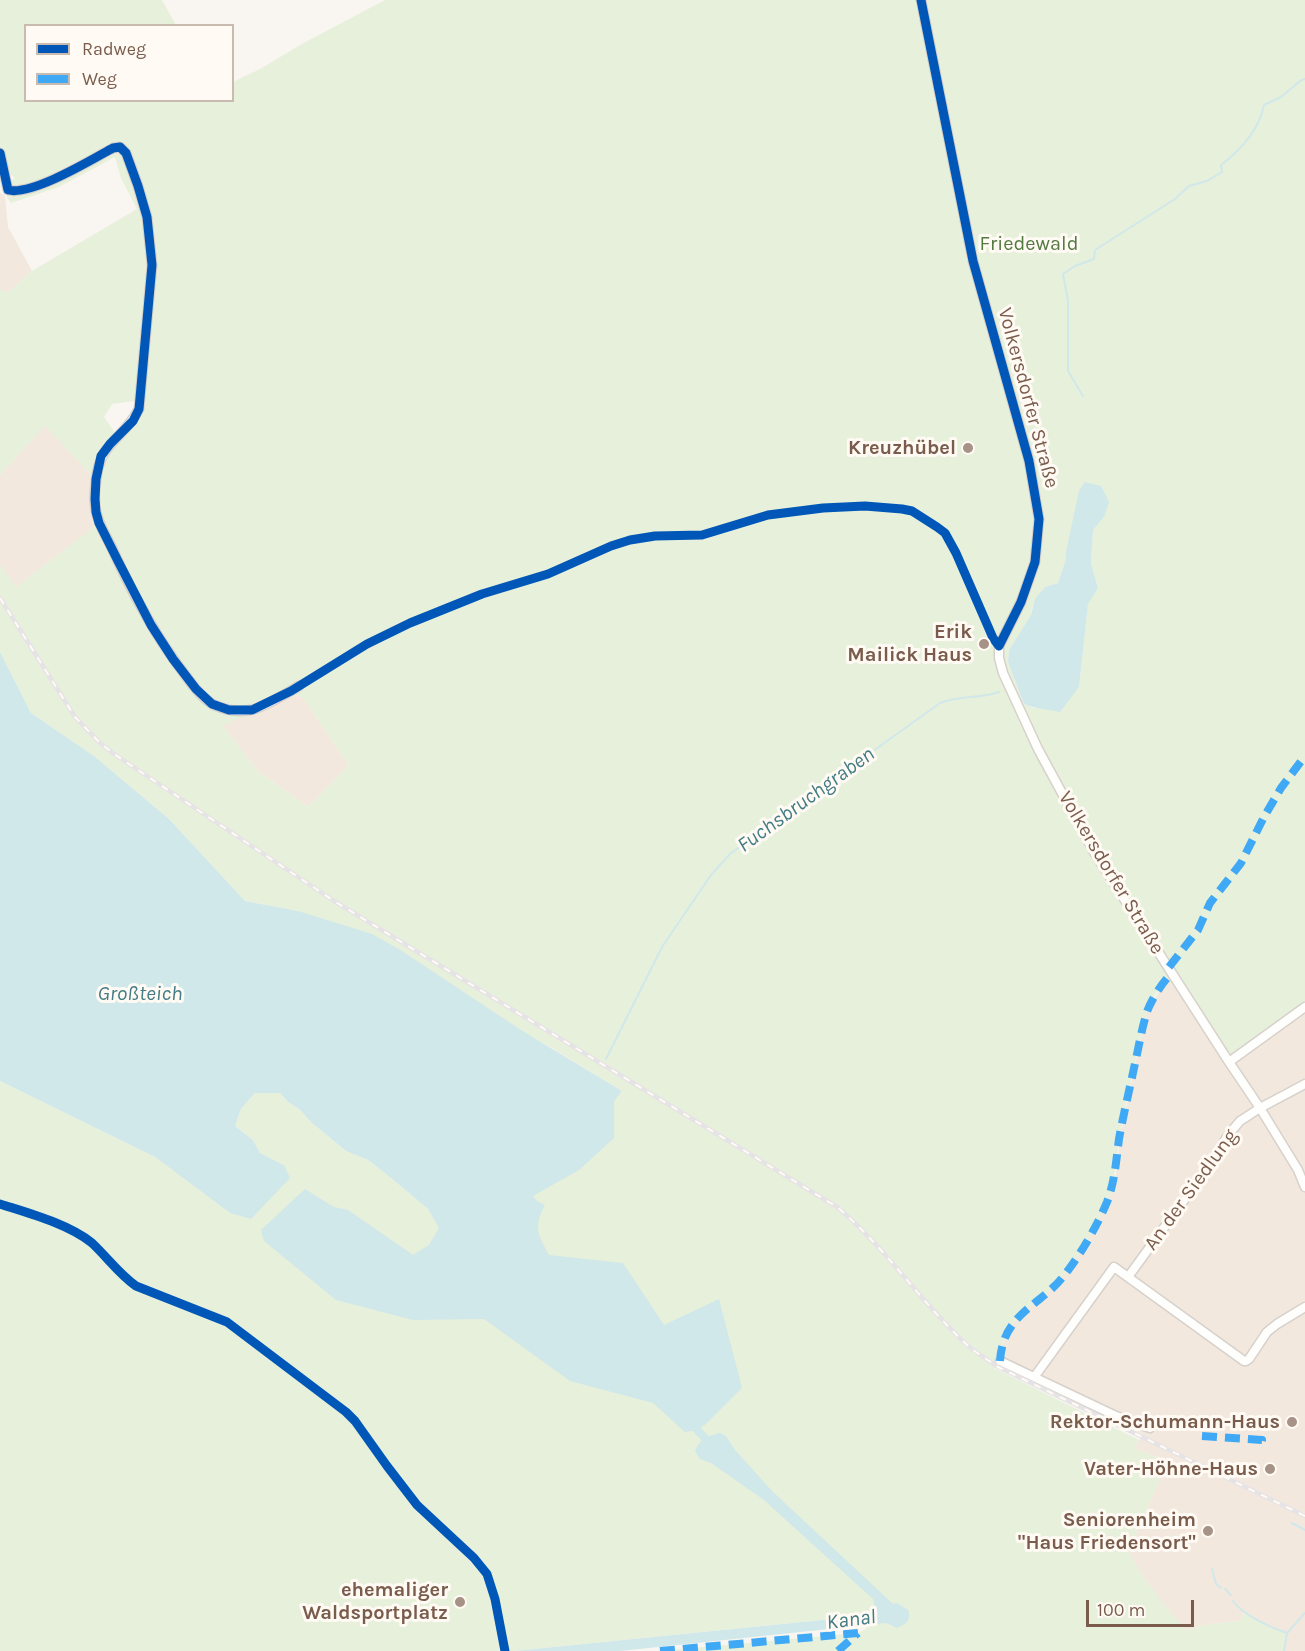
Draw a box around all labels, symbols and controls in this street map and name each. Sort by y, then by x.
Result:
legend [24,24,234,102]
text: Radweg [82,38,146,60]
text: Weg [82,68,117,90]
park label: Friedewald [979,232,1079,256]
street label: Volkersdorfer Straße [992,305,1064,491]
place label: Kreuzhübel [848,436,956,460]
marker: Kreuzhübel [961,441,975,455]
place label: Erik Mailick Haus [847,620,972,667]
marker: Erik Mailick Haus [977,637,991,651]
water label: Fuchsbruchgraben [732,742,880,858]
street label: Volkersdorfer Straße [1053,787,1169,959]
water label: Großteich [97,981,183,1007]
street label: An der Siedlung [1139,1125,1243,1255]
place label: Rektor-Schumann-Haus [1050,1410,1280,1434]
marker: Rektor-Schumann-Haus [1285,1415,1299,1429]
place label: Vater-Höhne-Haus [1084,1457,1258,1481]
marker: Vater-Höhne-Haus [1263,1462,1277,1476]
place label: Seniorenheim "Haus Friedensort" [1018,1508,1196,1555]
marker: Seniorenheim "Haus Friedensort" [1201,1524,1215,1538]
place label: ehemaliger Waldsportplatz [302,1578,448,1625]
scale bar [1089,1588,1197,1626]
marker: ehemaliger Waldsportplatz [453,1595,467,1609]
text: 100 m [1097,1599,1145,1621]
water label: Kanal [825,1604,877,1636]

